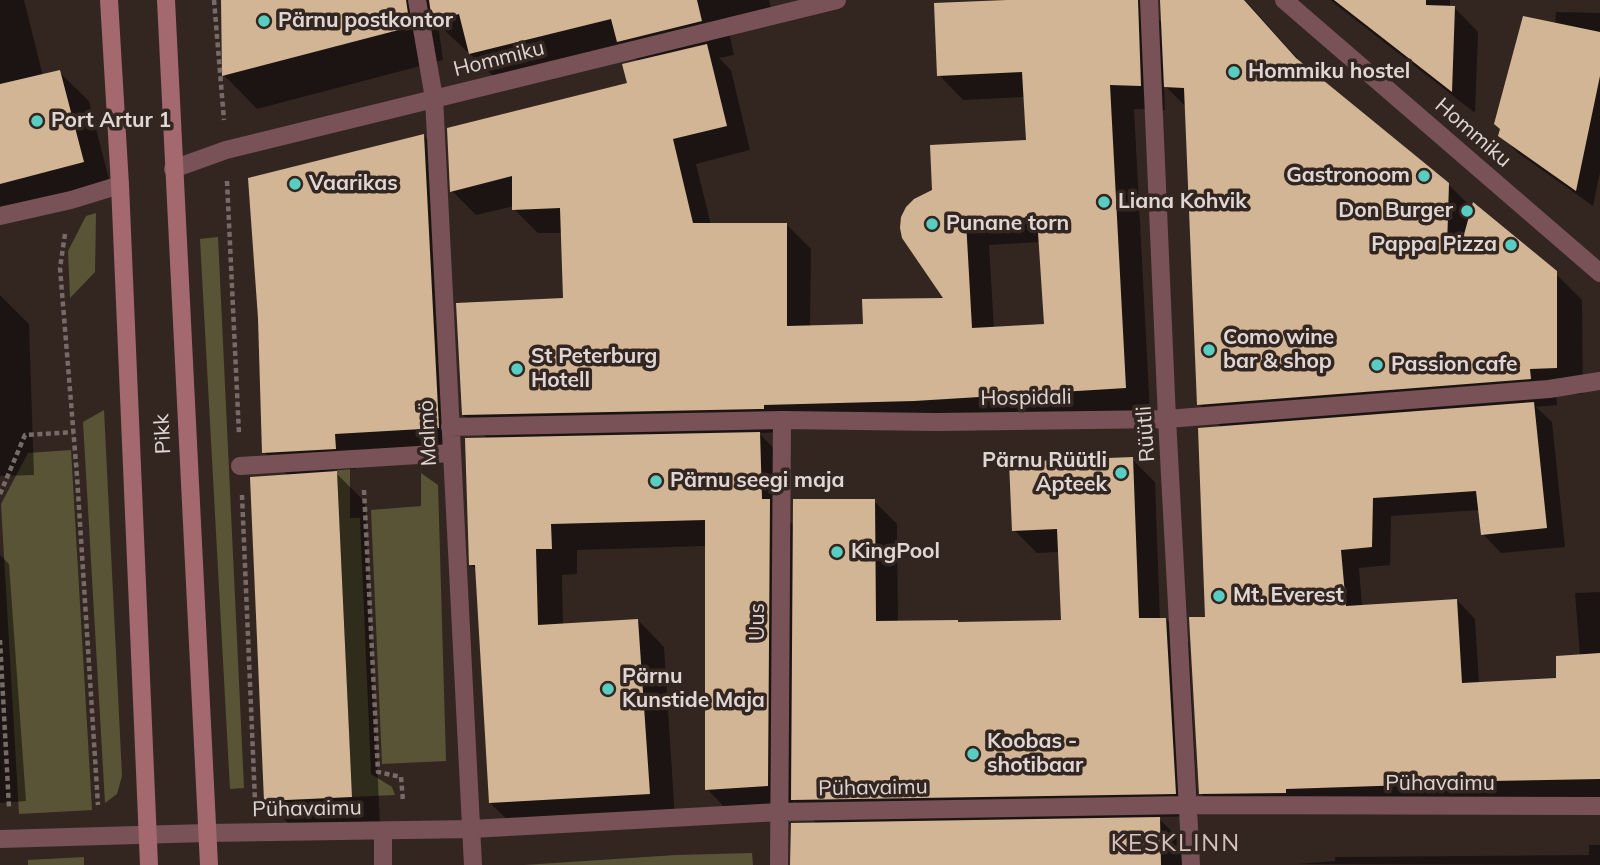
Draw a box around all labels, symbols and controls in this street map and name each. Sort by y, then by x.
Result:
place label: Pärnu postkontor [278,8,453,34]
marker: Pärnu postkontor [256,13,272,29]
street label: Hommiku [451,36,547,82]
place label: Hommiku hostel [1248,59,1410,85]
marker: Hommiku hostel [1226,64,1242,80]
street label: Hommiku [1430,93,1516,173]
place label: Port Artur 1 [51,108,171,134]
marker: Port Artur 1 [29,113,45,129]
place label: Gastronoom [1286,163,1410,189]
marker: Gastronoom [1416,168,1432,184]
place label: Vaarikas [309,171,398,197]
marker: Vaarikas [287,176,303,192]
place label: Liana Kohvik [1118,189,1247,215]
marker: Liana Kohvik [1096,194,1112,210]
place label: Don Burger [1338,198,1453,224]
marker: Don Burger [1459,203,1475,219]
place label: Punane torn [946,211,1069,237]
marker: Punane torn [924,216,940,232]
place label: Pappa Pizza [1371,232,1497,258]
marker: Pappa Pizza [1503,237,1519,253]
place label: Como wine bar & shop [1223,325,1334,375]
marker: Como wine bar & shop [1201,342,1217,358]
place label: St Peterburg Hotell [531,344,657,394]
place label: Passion cafe [1391,352,1517,378]
marker: Passion cafe [1369,357,1385,373]
marker: St Peterburg Hotell [509,361,525,377]
street label: Hospidali [980,385,1072,411]
street label: Malmö [414,399,442,467]
street label: Rüütli [1131,405,1161,463]
street label: Pikk [149,413,177,455]
place label: Pärnu Rüütli Apteek [982,448,1107,498]
marker: Pärnu Rüütli Apteek [1113,465,1129,481]
place label: Pärnu seegi maja [670,468,844,494]
marker: Pärnu seegi maja [648,473,664,489]
place label: KingPool [851,539,940,565]
marker: KingPool [829,544,845,560]
place label: Mt. Everest [1233,583,1344,609]
marker: Mt. Everest [1211,588,1227,604]
street label: Uus [745,603,771,641]
place label: Pärnu Kunstide Maja [622,664,765,714]
marker: Pärnu Kunstide Maja [600,681,616,697]
place label: Koobas - shotibaar [987,729,1083,779]
marker: Koobas - shotibaar [965,746,981,762]
street label: Pühavaimu [1385,771,1495,797]
street label: Pühavaimu [818,774,928,802]
street label: Pühavaimu [252,795,362,823]
district label: KESKLINN [1112,830,1240,858]

